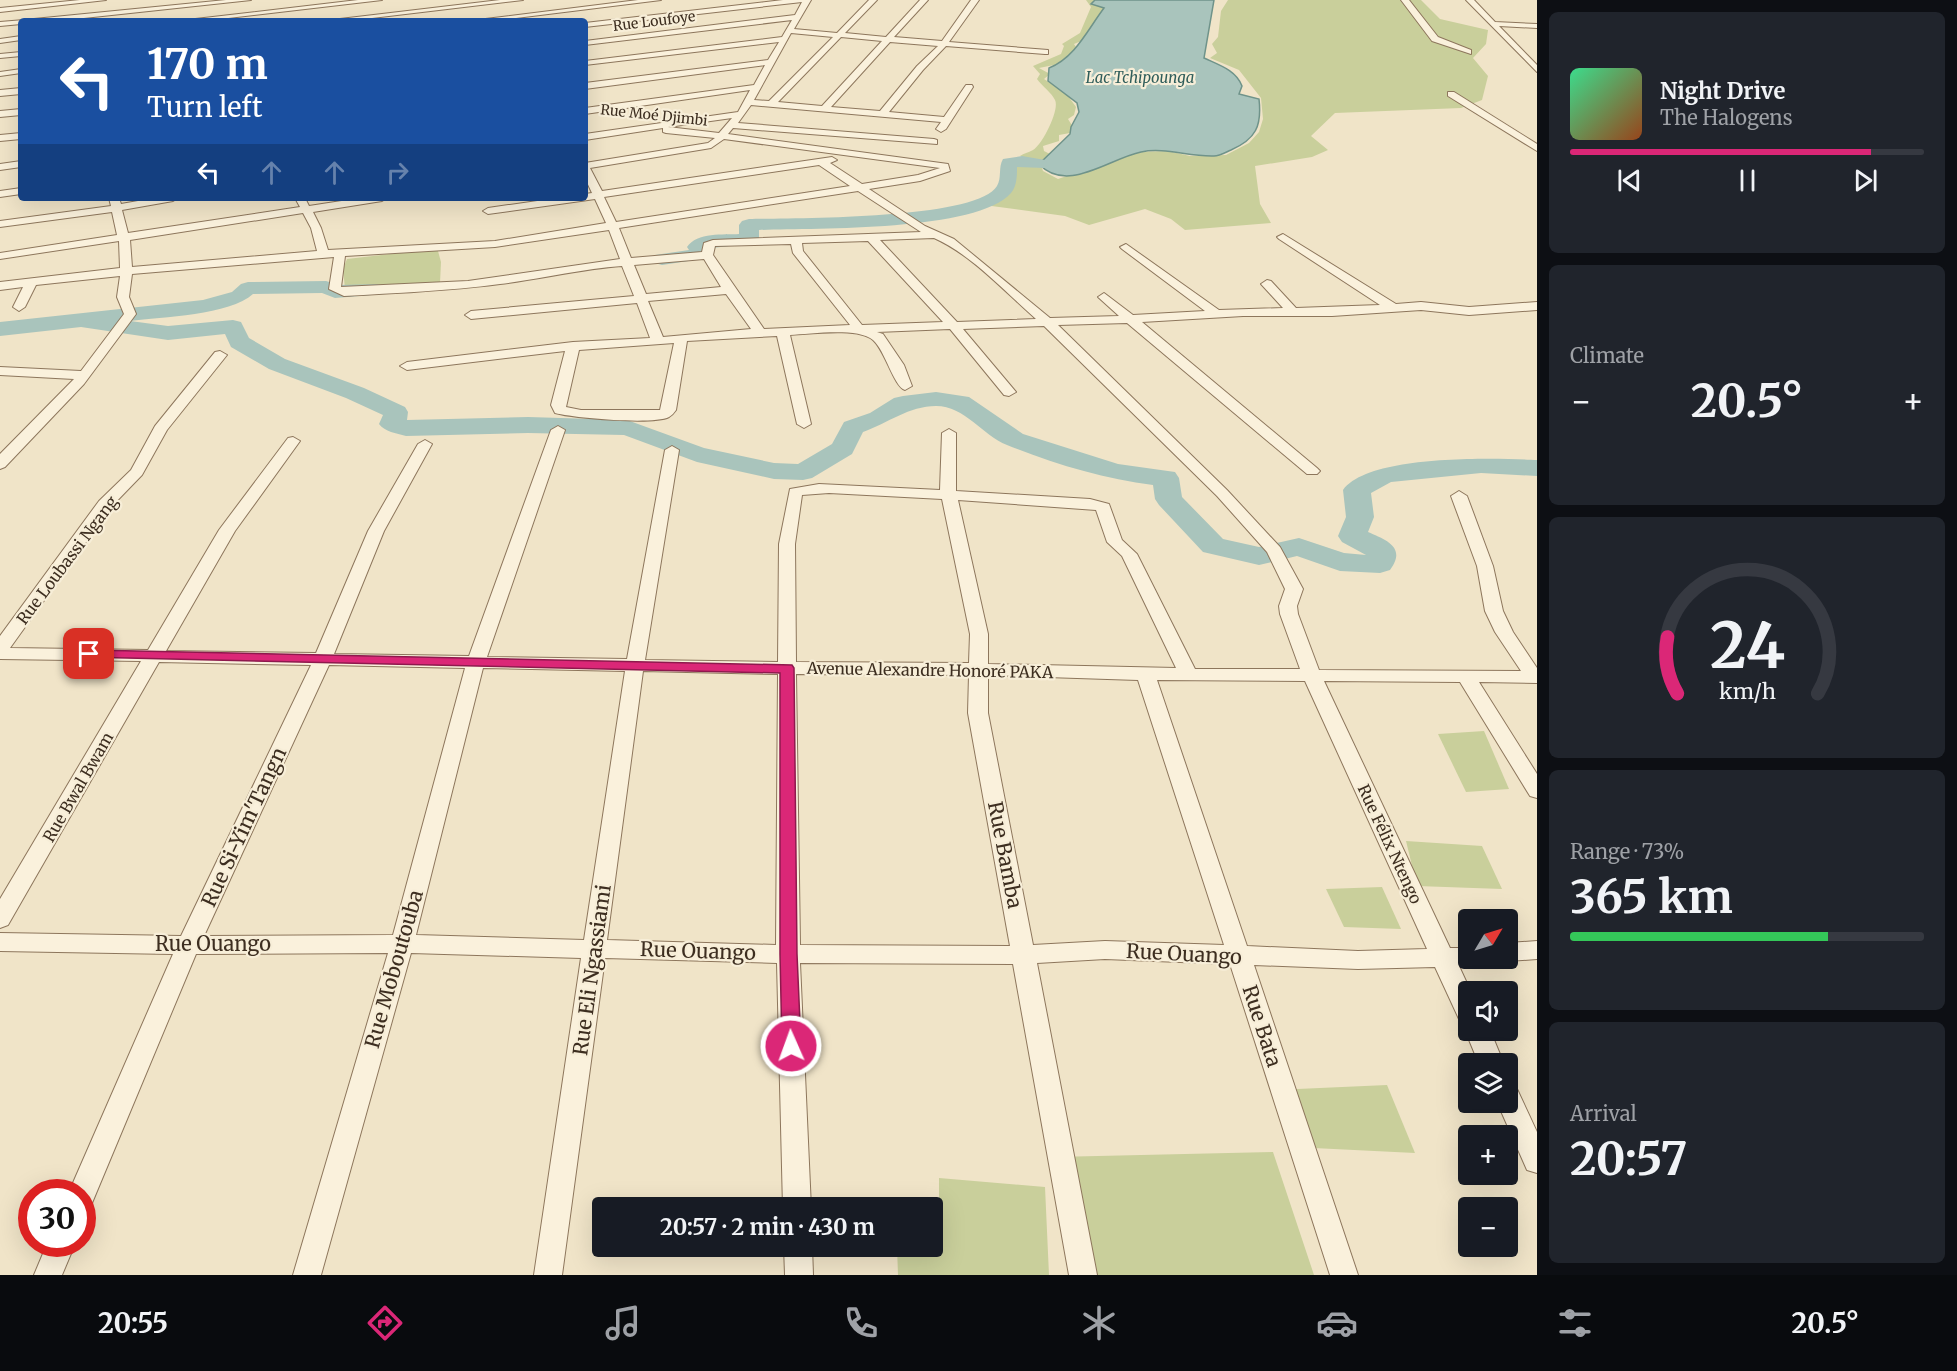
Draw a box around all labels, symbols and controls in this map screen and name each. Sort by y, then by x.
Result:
street label: Rue Loufoye [612,7,696,35]
text: 170 m [147,38,268,90]
icon: left [48,42,126,120]
water label: Lac Tchipounga [1086,68,1194,87]
text: Night Drive [1660,77,1785,105]
text: Turn left [147,90,262,124]
street label: Rue Moé Djimbi [599,100,709,130]
text: The Halogens [1660,105,1792,130]
icon: left [192,156,225,189]
icon: ahead [255,156,288,189]
icon: ahead [318,156,351,189]
icon: right [381,156,414,189]
icon: previous [1613,164,1646,197]
icon: pause [1731,164,1764,197]
icon: next [1849,164,1882,197]
text: Climate [1570,343,1644,368]
text: 20.5° [1691,373,1803,429]
text: − [1570,381,1592,422]
text: + [1902,381,1924,422]
street label: Rue Loubassi Ngang [12,492,122,628]
text: 24 [1709,608,1785,686]
pin [63,628,114,679]
icon: arrive [72,637,105,670]
street label: Avenue Alexandre Honoré PAKA [806,658,1054,682]
text: km/h [1719,679,1775,706]
street label: Rue Bwal Bwam [39,729,118,845]
street label: Rue Si-Yim'Tangn [196,743,292,911]
street label: Rue Félix Ntengo [1354,781,1426,907]
street label: Rue Bamba [983,799,1028,911]
text: Range · 73% [1570,839,1684,864]
text: 365 km [1570,869,1733,925]
street label: Rue Eli Ngassiami [567,883,616,1057]
street label: Rue Moboutouba [359,887,428,1051]
north arrow [1458,909,1518,969]
map controls [1458,909,1518,1257]
street label: Rue Ouango [155,931,271,956]
street label: Rue Ouango [640,936,757,965]
street label: Rue Ouango [1126,938,1243,969]
button: sound [1458,981,1518,1041]
street label: Rue Bata [1238,982,1287,1070]
position arrow [759,1014,823,1078]
button: layers [1458,1053,1518,1113]
text: Arrival [1570,1101,1637,1126]
button: + [1458,1125,1518,1185]
text: 20:57 [1570,1131,1687,1187]
speed limit sign: 30 [18,1179,96,1257]
button: − [1458,1197,1518,1257]
text: 20:57 · 2 min · 430 m [660,1213,875,1241]
icon: directions [364,1302,406,1344]
icon: music [602,1302,644,1344]
icon: phone [840,1302,882,1344]
icon: climate [1078,1302,1120,1344]
icon: car [1316,1302,1358,1344]
icon: filters [1554,1302,1596,1344]
text: 20:55 [98,1306,168,1340]
text: 20.5° [1792,1306,1859,1340]

